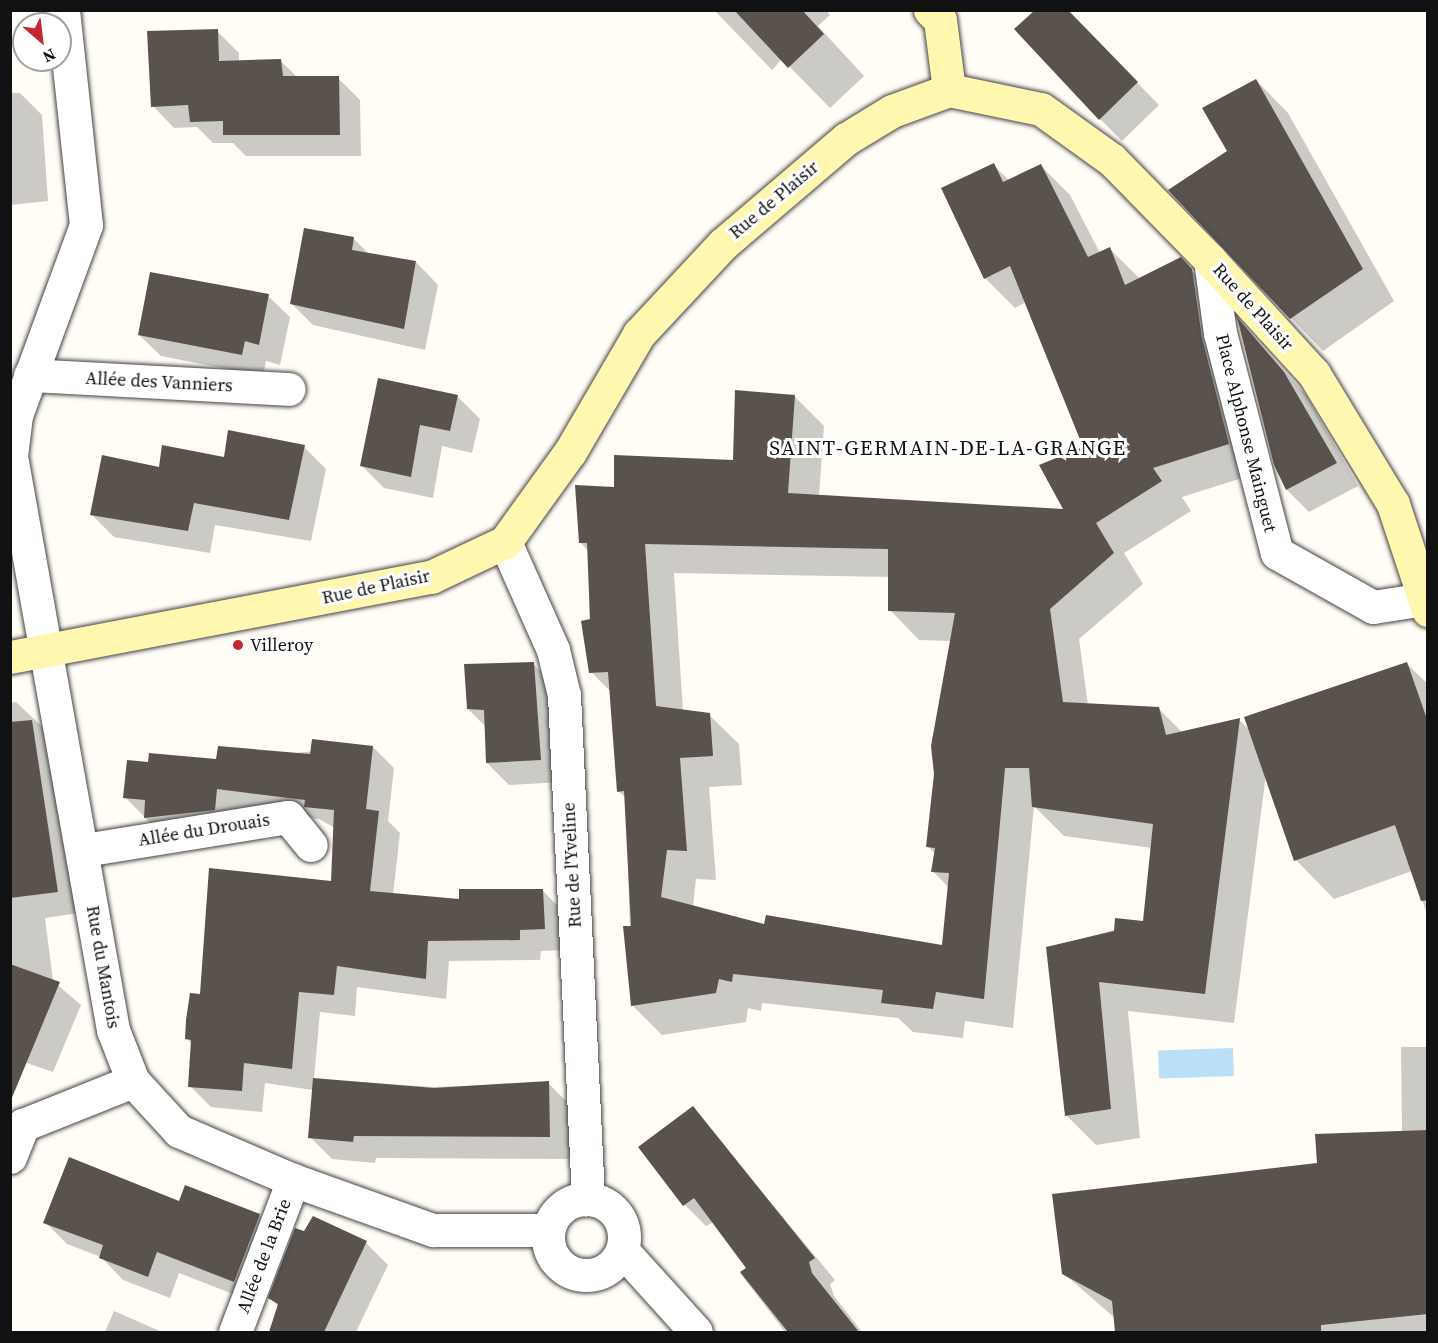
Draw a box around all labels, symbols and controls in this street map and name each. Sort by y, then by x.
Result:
north arrow [12,12,72,72]
text: N [39,44,60,69]
street label: Rue de Plaisir [725,156,823,244]
street label: Rue de Plaisir [1208,259,1298,355]
street label: Place Alphonse Mainguet [1211,332,1281,534]
street label: Allée des Vanniers [85,367,233,397]
district label: SAINT-GERMAIN-DE-LA-GRANGE [769,435,1127,461]
street label: Rue de Plaisir [320,565,432,609]
place label: Villeroy [250,634,313,656]
marker: Villeroy [231,638,245,652]
street label: Rue de l'Yveline [558,802,586,928]
street label: Allée du Drouais [137,809,271,851]
street label: Rue du Mantois [82,904,124,1030]
street label: Allée de la Brie [232,1196,296,1316]

